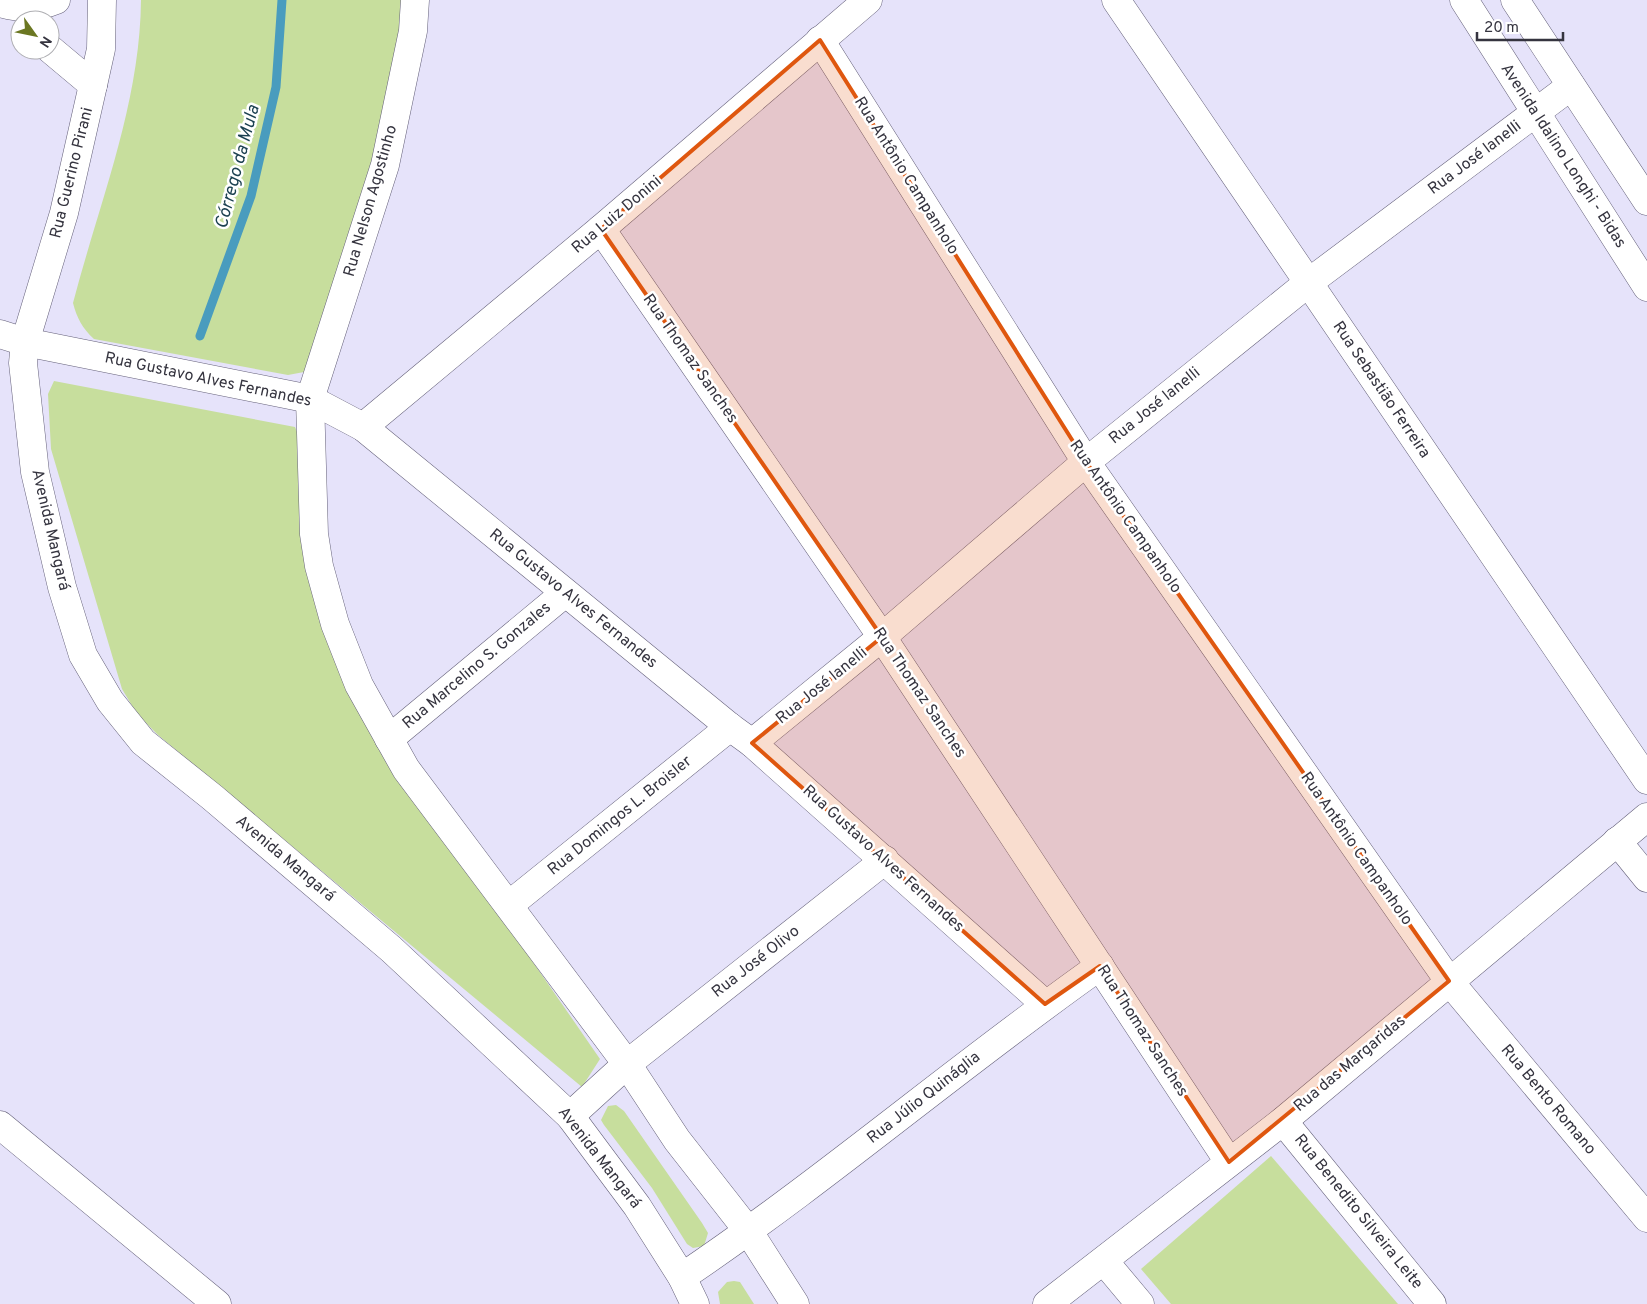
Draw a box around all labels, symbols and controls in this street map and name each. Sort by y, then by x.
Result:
north arrow [10,10,60,60]
scale bar [1477,10,1563,42]
text: 20 m [1484,19,1519,38]
text: N [35,32,55,50]
street label: Avenida Idalino Longhi - Bidas [1496,60,1630,252]
street label: Rua Antônio Campanholo [849,93,963,259]
water label: Córrego da Mula [210,102,266,231]
street label: Rua Guerino Pirani [46,105,98,241]
street label: Rua José Ianelli [1424,116,1526,200]
street label: Rua Nelson Agostinho [340,123,402,279]
street label: Rua Luiz Donini [568,172,666,258]
street label: Rua Thomaz Sanches [638,291,742,427]
street label: Rua Sebastião Ferreira [1328,318,1434,462]
street label: Rua Gustavo Alves Fernandes [103,348,313,412]
street label: Rua José Ianelli [1105,363,1205,449]
street label: Rua Antônio Campanholo [1065,437,1186,597]
street label: Avenida Mangará [26,467,74,593]
street label: Rua Gustavo Alves Fernandes [485,525,661,673]
street label: Rua Marcelino S. Gonzales [399,598,555,734]
street label: Rua Thomaz Sanches [868,624,970,762]
street label: Rua José Ianelli [772,643,872,729]
street label: Rua Domingos L. Broisler [544,752,696,880]
street label: Rua Antônio Campanholo [1296,769,1417,929]
street label: Rua Gustavo Alves Fernandes [798,781,968,937]
street label: Avenida Mangará [231,812,339,906]
street label: Rua José Olivo [708,921,804,1002]
street label: Rua Thomaz Sanches [1092,961,1192,1101]
street label: Rua das Margaridas [1290,1011,1410,1117]
street label: Rua Bento Romano [1496,1041,1600,1159]
street label: Rua Júlio Quináglia [863,1048,985,1148]
street label: Avenida Mangará [553,1103,645,1213]
street label: Rua Benedito Silveira Leite [1289,1130,1427,1294]

